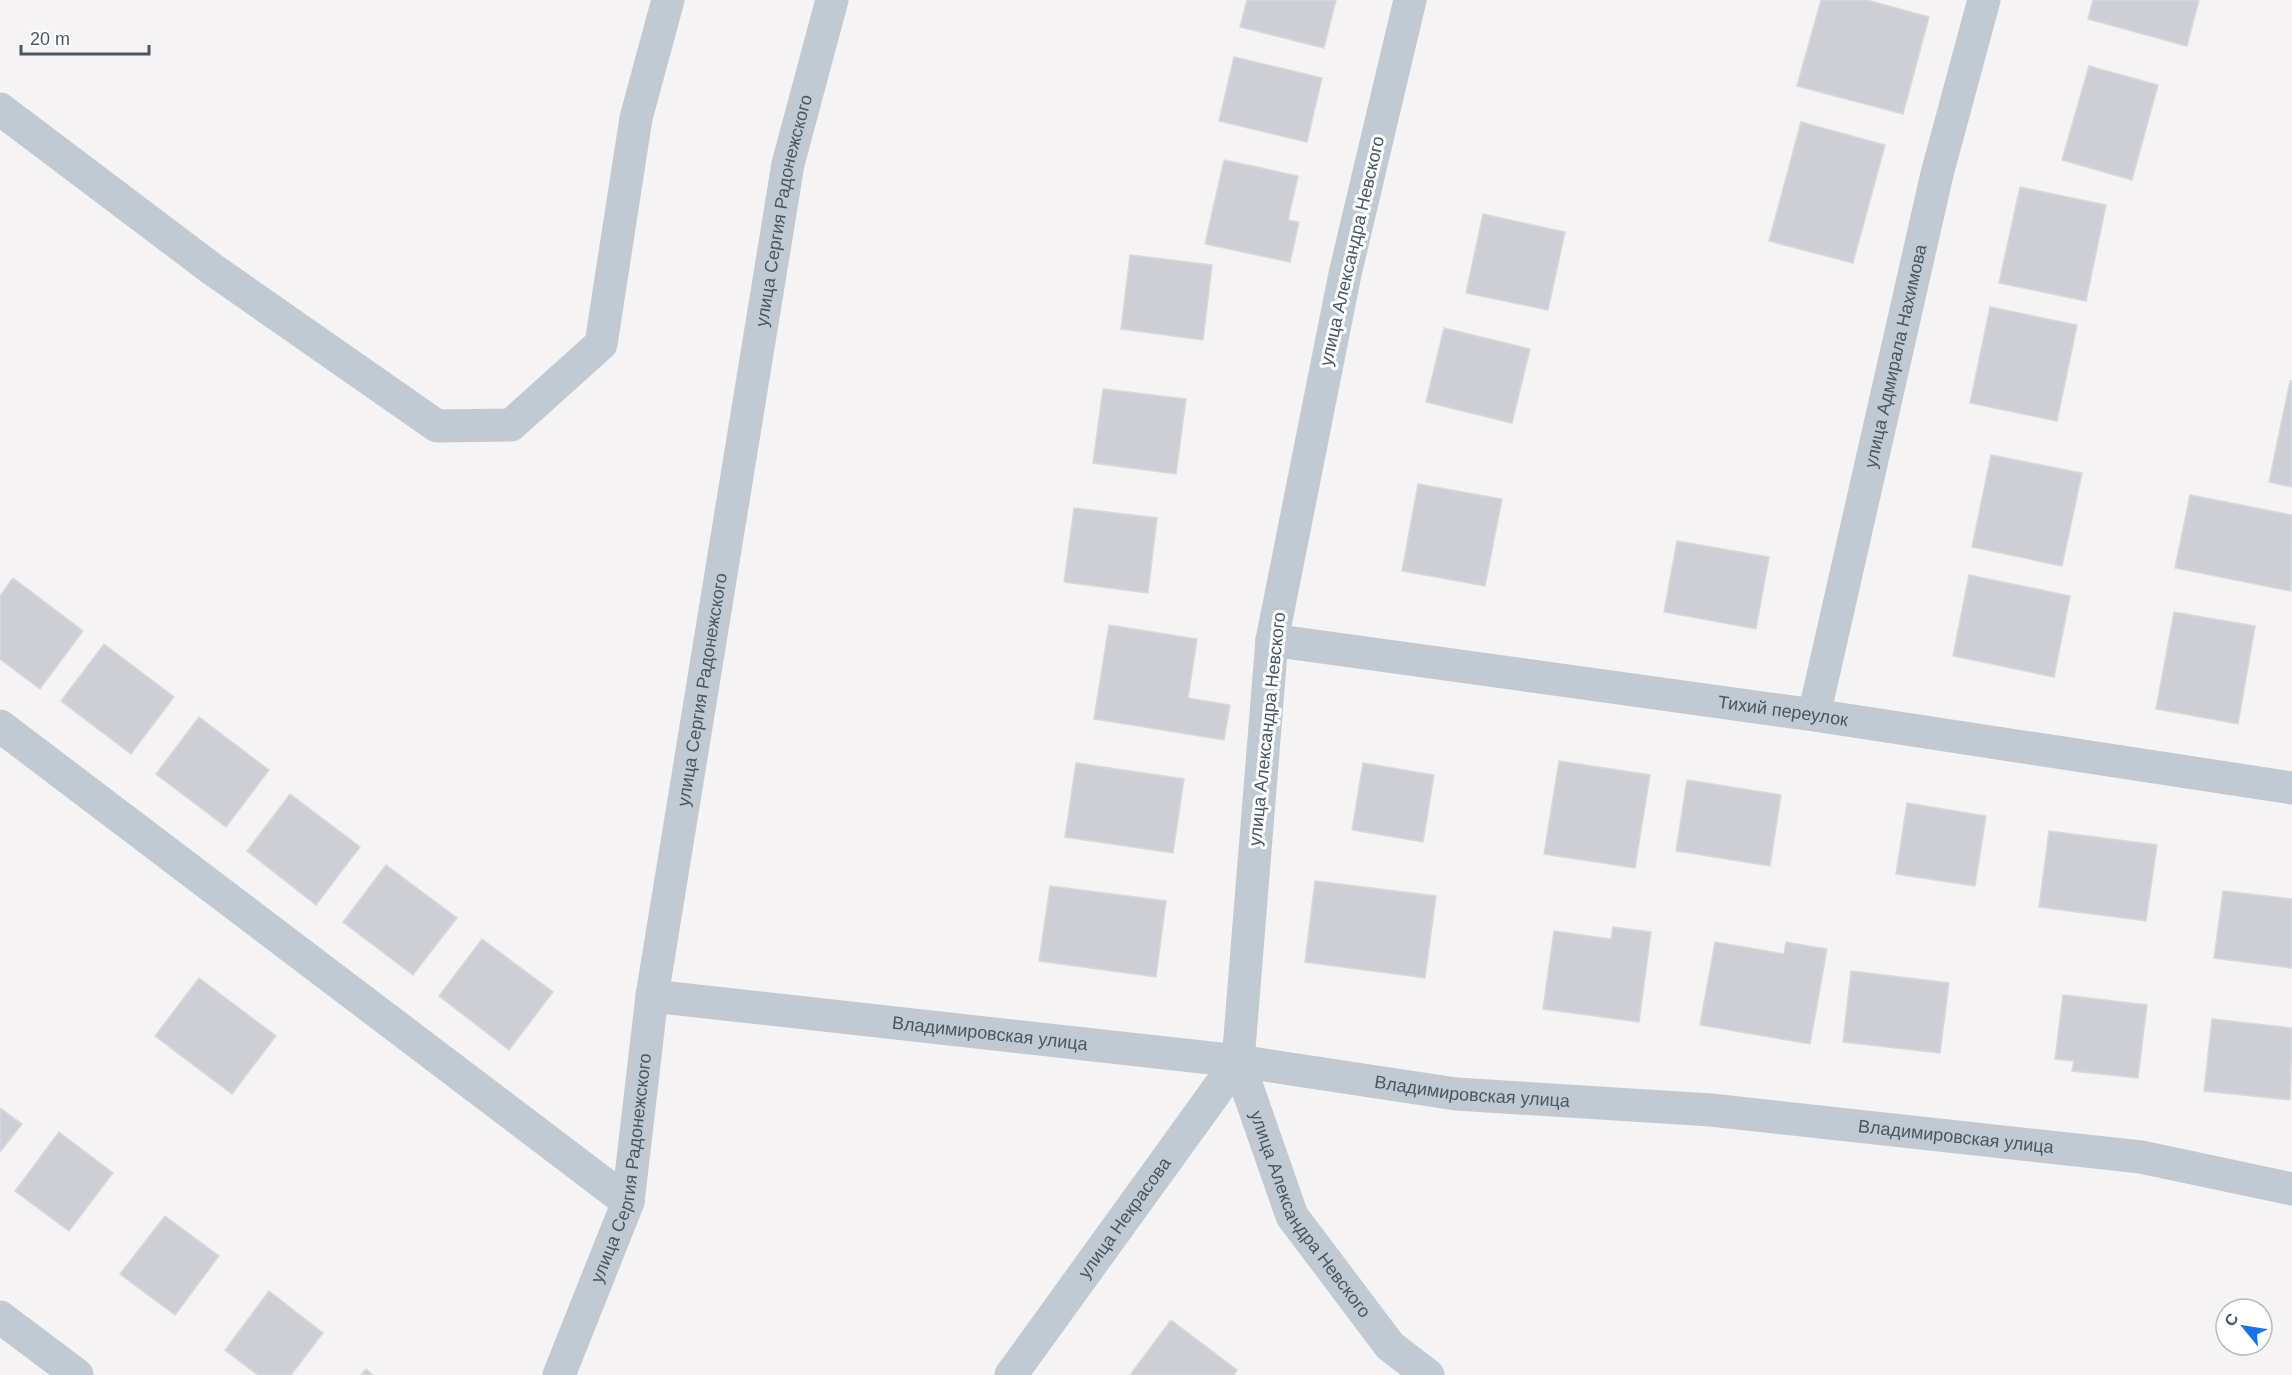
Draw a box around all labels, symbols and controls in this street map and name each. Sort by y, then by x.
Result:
scale bar [21,18,148,56]
text: 20 m [30,29,70,49]
street label: улица Сергия Радонежского [752,93,816,328]
street label: улица Александра Невского [1316,134,1388,368]
street label: улица Адмирала Нахимова [1860,241,1931,470]
street label: улица Сергия Радонежского [673,572,731,808]
street label: улица Александра Невского [1245,611,1289,847]
street label: Тихий переулок [1717,692,1850,730]
street label: Владимировская улица [891,1013,1090,1054]
street label: улица Сергия Радонежского [587,1052,655,1286]
street label: Владимировская улица [1373,1072,1572,1111]
street label: улица Александра Невского [1246,1108,1375,1321]
street label: Владимировская улица [1857,1116,2056,1158]
street label: улица Некрасова [1074,1153,1176,1282]
north arrow [2214,1297,2274,1357]
text: С [2221,1310,2242,1329]

